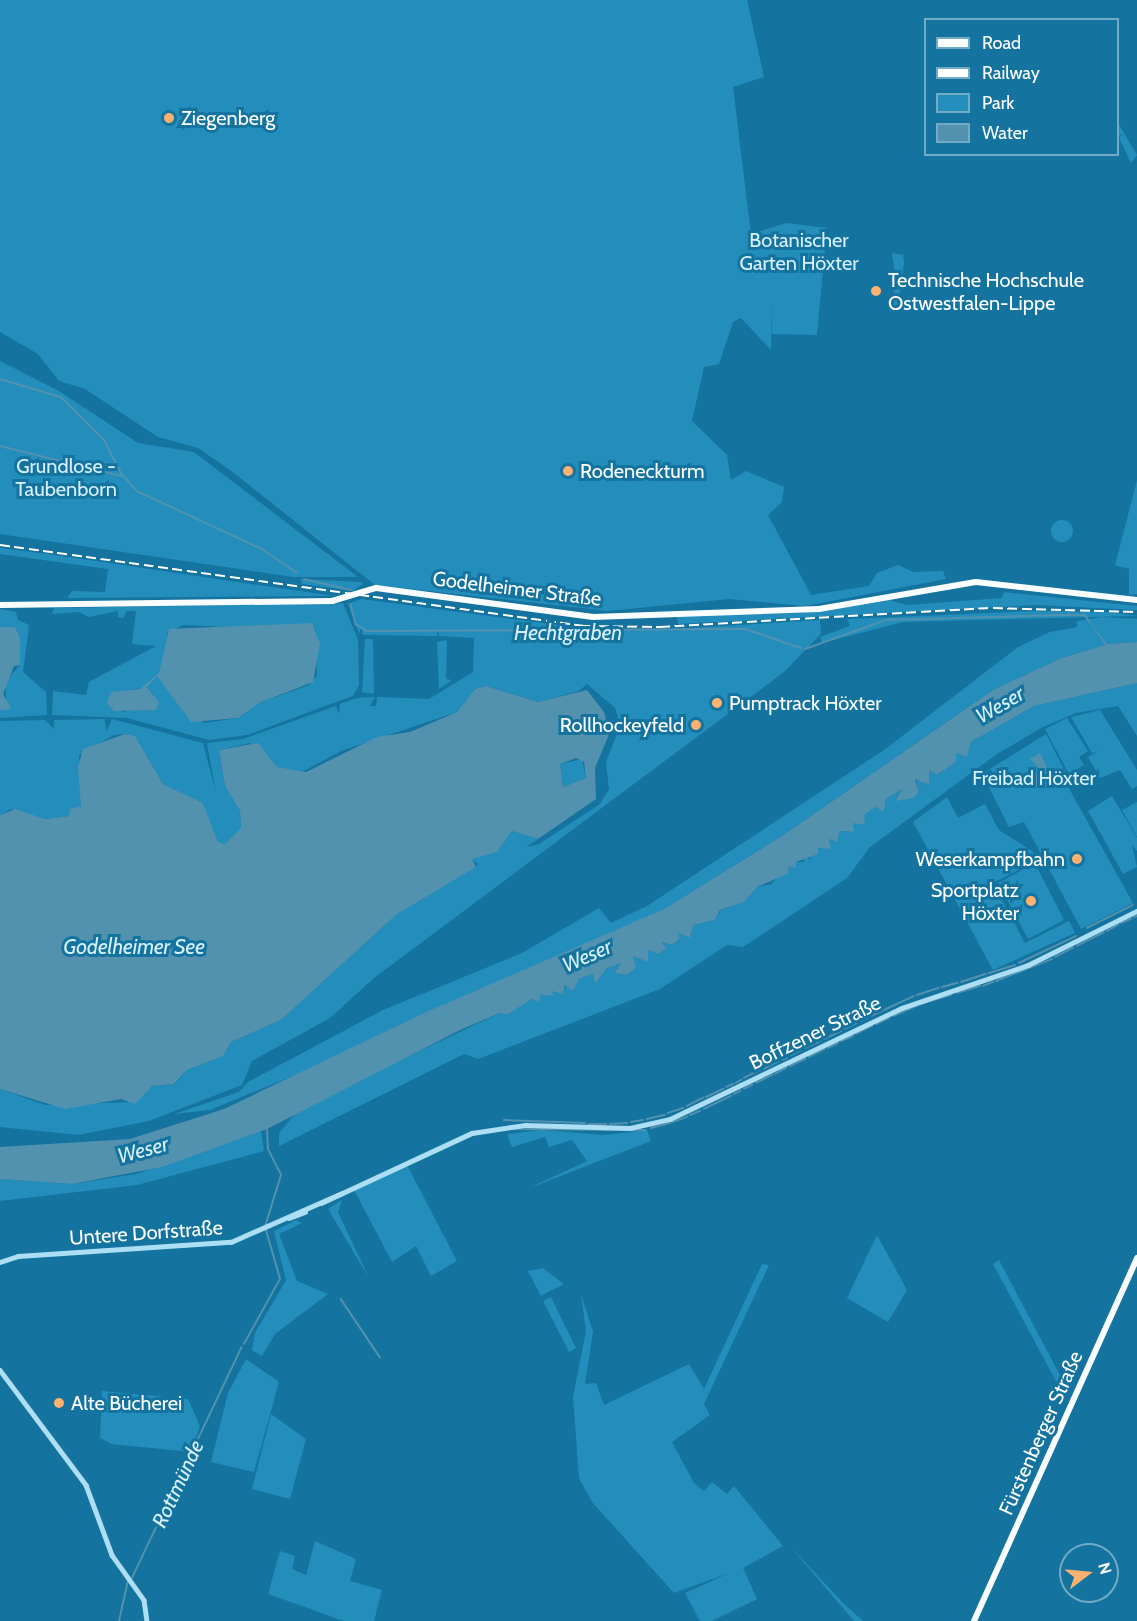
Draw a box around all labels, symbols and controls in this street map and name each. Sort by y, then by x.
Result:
legend [924,18,1119,156]
text: Road [982,32,1021,54]
text: Railway [982,62,1040,84]
text: Park [982,92,1014,114]
place label: Ziegenberg [181,106,275,130]
marker: Ziegenberg [162,111,176,125]
text: Water [982,122,1028,144]
park label: Botanischer Garten Höxter [739,228,859,275]
place label: Technische Hochschule Ostwestfalen-Lippe [888,268,1084,315]
marker: Technische Hochschule Ostwestfalen-Lippe [869,284,883,298]
park label: Grundlose - Taubenborn [15,454,117,501]
place label: Rodeneckturm [580,459,705,483]
marker: Rodeneckturm [561,464,575,478]
street label: Godelheimer Straße [431,567,603,611]
water label: Hechtgraben [514,620,622,646]
water label: Weser [971,681,1029,729]
place label: Pumptrack Höxter [729,691,882,715]
marker: Pumptrack Höxter [710,696,724,710]
place label: Rollhockeyfeld [560,713,684,737]
marker: Rollhockeyfeld [689,718,703,732]
park label: Freibad Höxter [972,766,1096,790]
place label: Weserkampfbahn [915,847,1065,871]
marker: Weserkampfbahn [1070,852,1084,866]
place label: Sportplatz Höxter [931,878,1019,925]
marker: Sportplatz Höxter [1024,894,1038,908]
water label: Godelheimer See [63,934,205,960]
water label: Weser [558,934,616,978]
street label: Boffzener Straße [745,991,885,1075]
water label: Weser [115,1131,171,1169]
street label: Untere Dorfstraße [68,1216,224,1250]
street label: Fürstenberger Straße [994,1347,1088,1519]
place label: Alte Bücherei [71,1391,182,1415]
marker: Alte Bücherei [52,1396,66,1410]
water label: Rottmünde [147,1436,209,1532]
north arrow [1059,1543,1119,1603]
text: N [1094,1560,1116,1577]

